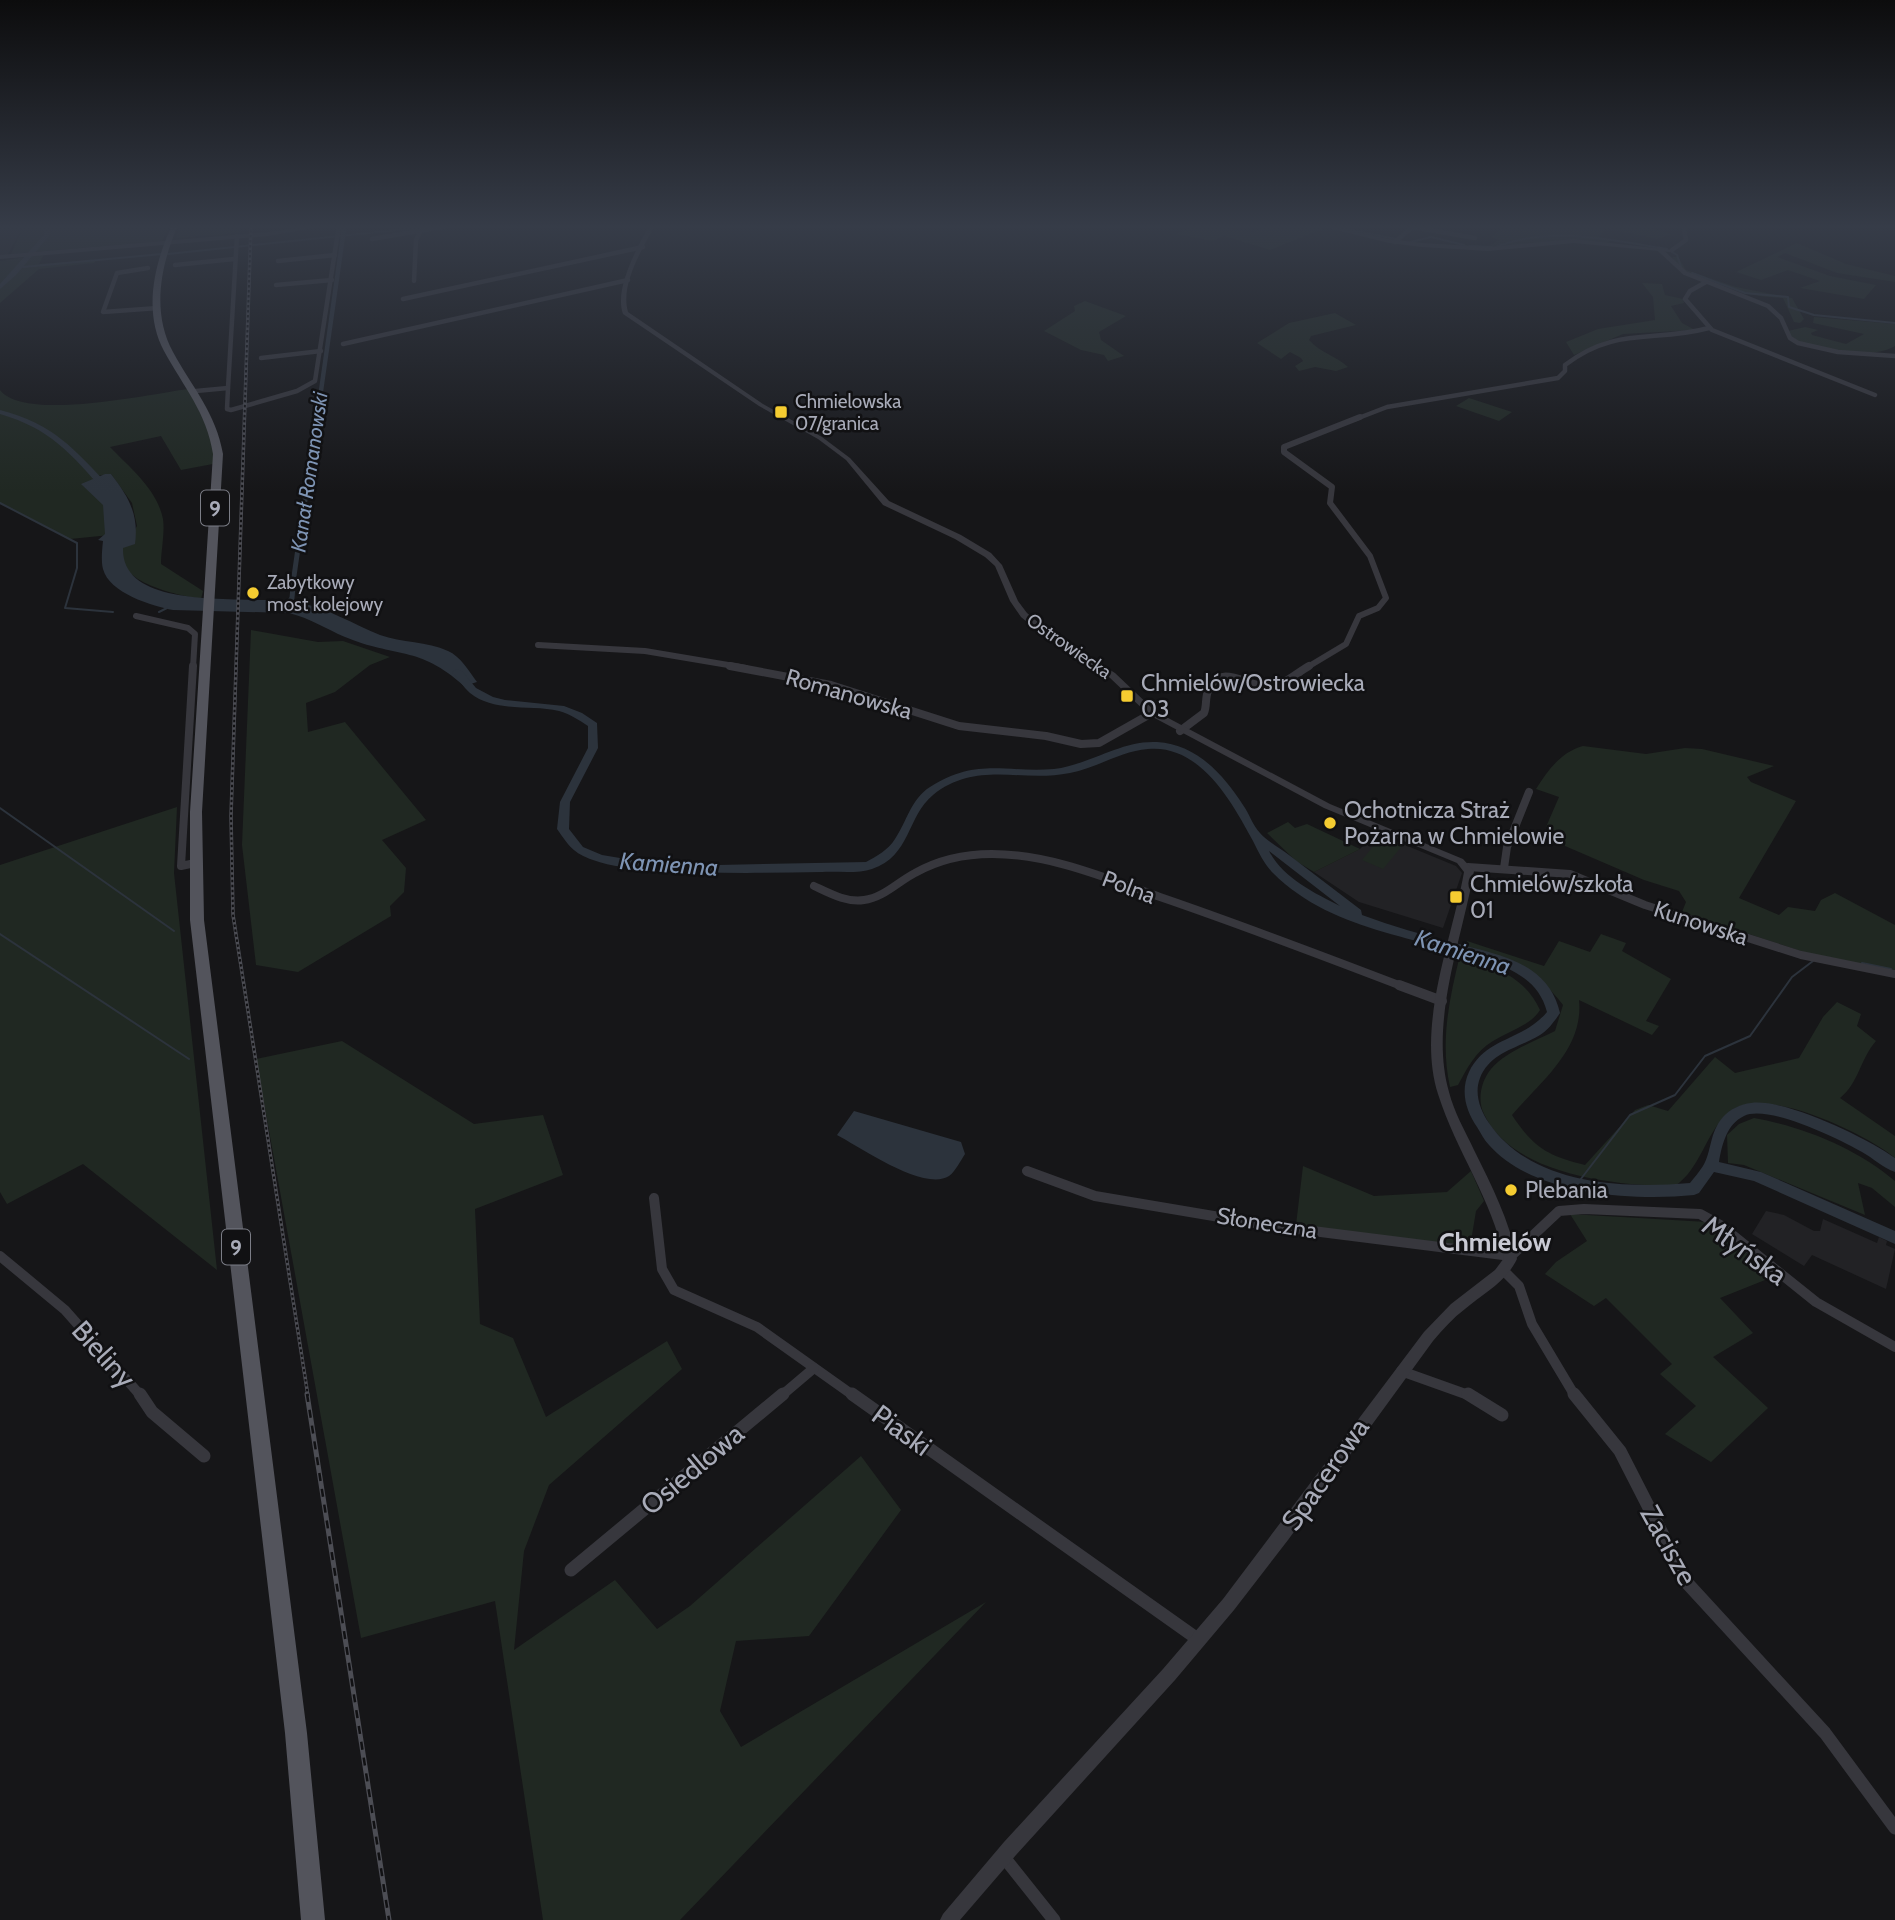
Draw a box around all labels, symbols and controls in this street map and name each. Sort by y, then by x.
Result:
water label: Kanał Romanowski [285,390,333,554]
place label: Chmielowska 07/granica [795,390,901,435]
marker: Chmielowska 07/granica [773,404,789,420]
road number: 9 [201,490,229,526]
place label: Zabytkowy most kolejowy [267,571,383,616]
marker: Zabytkowy most kolejowy [245,585,261,601]
street label: Ostrowiecka [1022,608,1116,684]
street label: Romanowska [783,663,915,725]
place label: Chmielów/Ostrowiecka 03 [1141,669,1365,723]
marker: Chmielów/Ostrowiecka 03 [1119,688,1135,704]
place label: Ochotnicza Straż Pożarna w Chmielowie [1344,796,1564,850]
marker: Ochotnicza Straż Pożarna w Chmielowie [1322,815,1338,831]
water label: Kamienna [619,846,719,882]
street label: Polna [1098,864,1160,910]
place label: Chmielów/szkoła 01 [1470,870,1633,924]
marker: Chmielów/szkoła 01 [1448,889,1464,905]
street label: Kunowska [1650,895,1752,951]
water label: Kamienna [1411,923,1515,981]
place label: Plebania [1525,1176,1608,1204]
marker: Plebania [1503,1182,1519,1198]
street label: Słoneczna [1215,1201,1319,1245]
street label: Młyńska [1696,1208,1795,1292]
district label: Chmielów [1439,1226,1551,1258]
road number: 9 [222,1230,250,1264]
street label: Bieliny [65,1313,143,1395]
street label: Piaski [866,1397,938,1463]
street label: Spacerowa [1274,1411,1376,1537]
street label: Osiedlowa [634,1416,751,1522]
street label: Zacisze [1633,1499,1705,1591]

